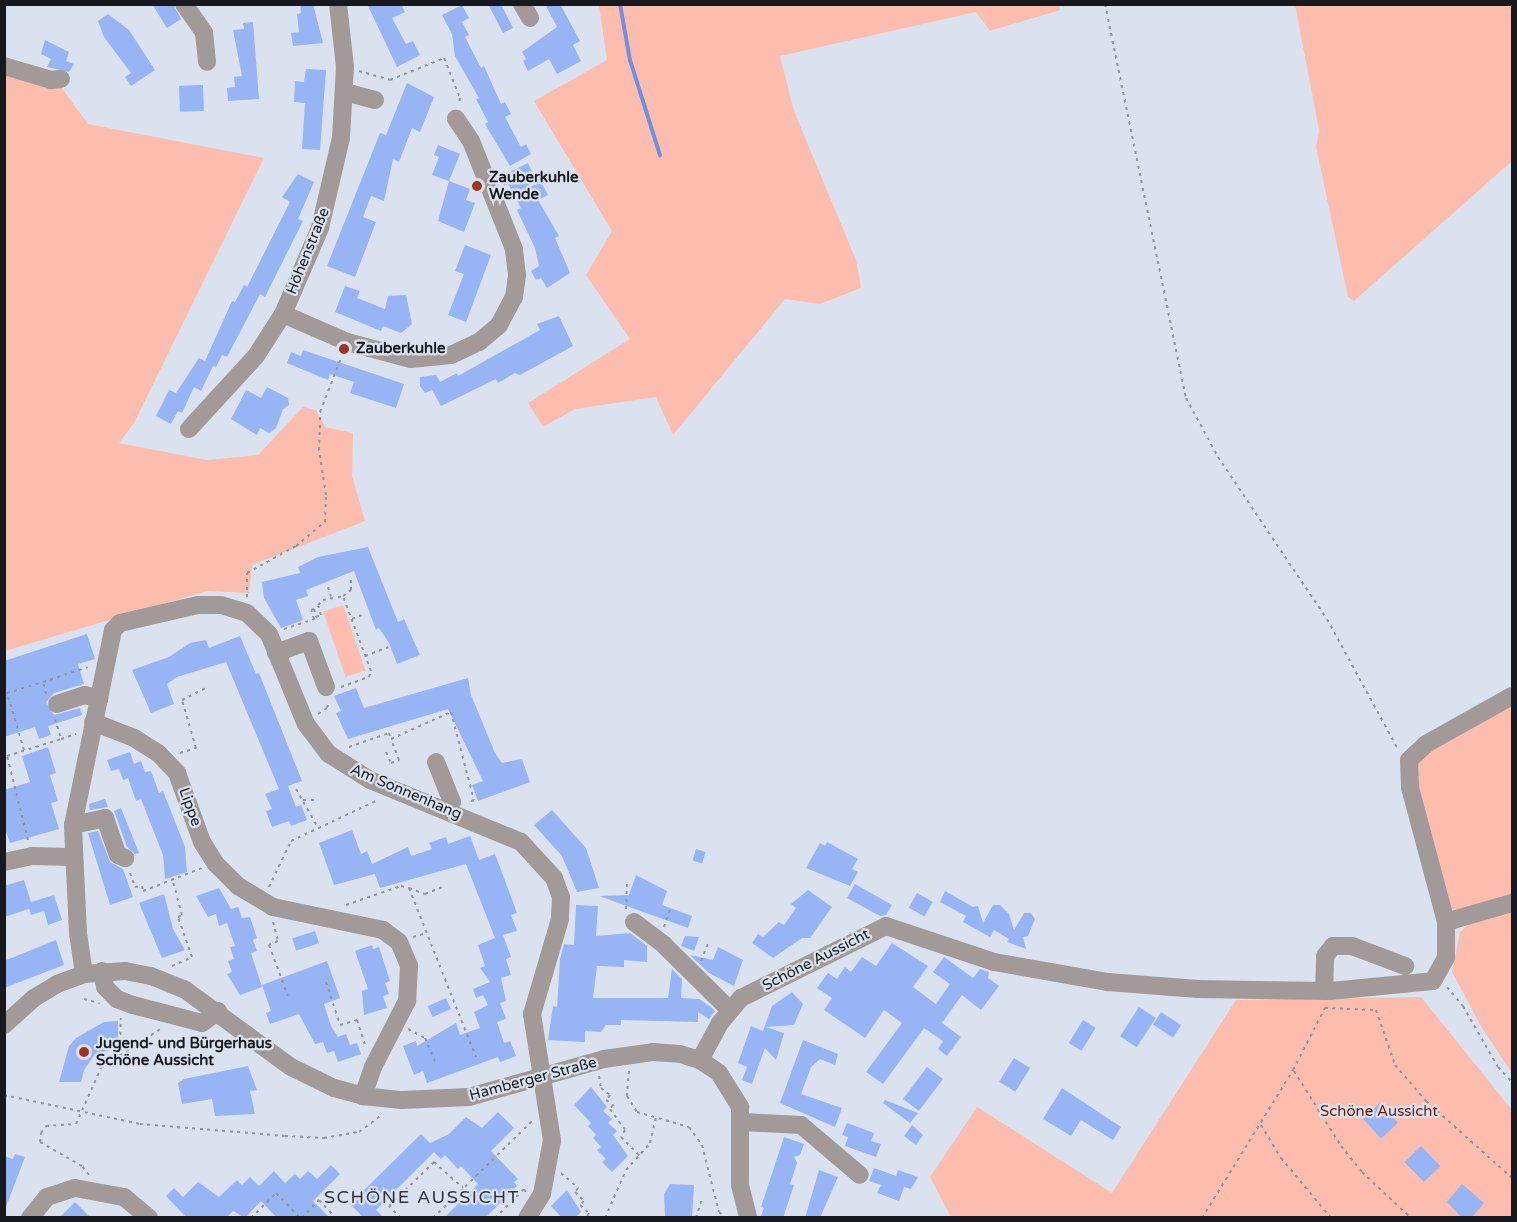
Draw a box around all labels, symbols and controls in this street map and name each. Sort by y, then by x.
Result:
place label: Zauberkuhle Wende [489,168,578,203]
marker: Zauberkuhle Wende [470,179,484,193]
street label: Höhenstraße [282,205,334,297]
place label: Zauberkuhle [356,340,445,358]
marker: Zauberkuhle [337,342,351,356]
street label: Am Sonnenhang [348,760,464,824]
street label: Lippe [175,785,205,829]
street label: Schöne Aussicht [759,925,873,995]
place label: Jugend- und Bürgerhaus Schöne Aussicht [96,1034,272,1069]
marker: Jugend- und Bürgerhaus Schöne Aussicht [77,1045,91,1059]
street label: Hamberger Straße [467,1053,599,1105]
park label: Schöne Aussicht [1320,1103,1438,1121]
district label: SCHÖNE AUSSICHT [324,1186,520,1208]

